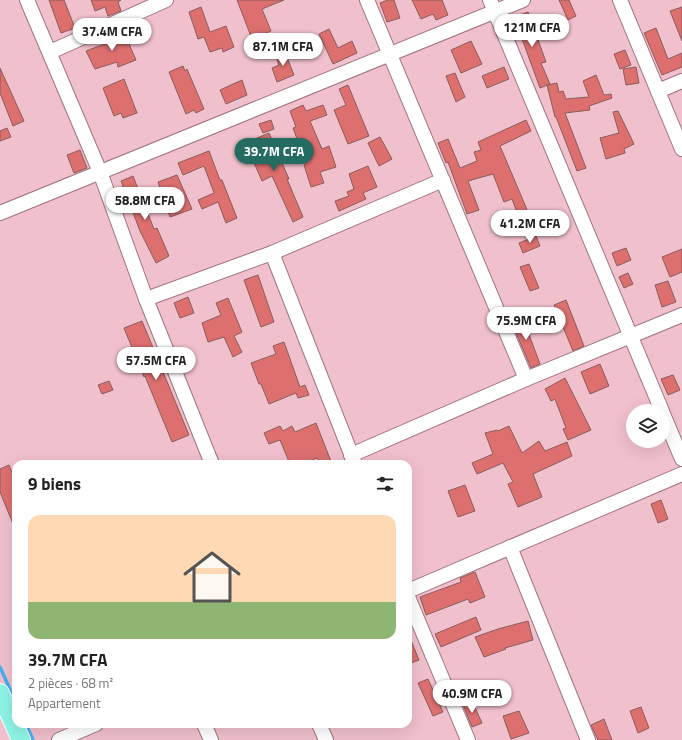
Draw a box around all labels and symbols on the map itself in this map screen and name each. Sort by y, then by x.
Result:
pin: 121M CFA [491,14,573,48]
pin: 37.4M CFA [66,18,158,52]
pin: 87.1M CFA [237,33,329,67]
pin: 39.7M CFA [228,138,320,172]
pin: 58.8M CFA [99,187,191,221]
pin: 41.2M CFA [484,210,576,244]
pin: 75.9M CFA [480,307,572,341]
pin: 57.5M CFA [110,347,202,381]
pin: 40.9M CFA [426,680,518,714]

